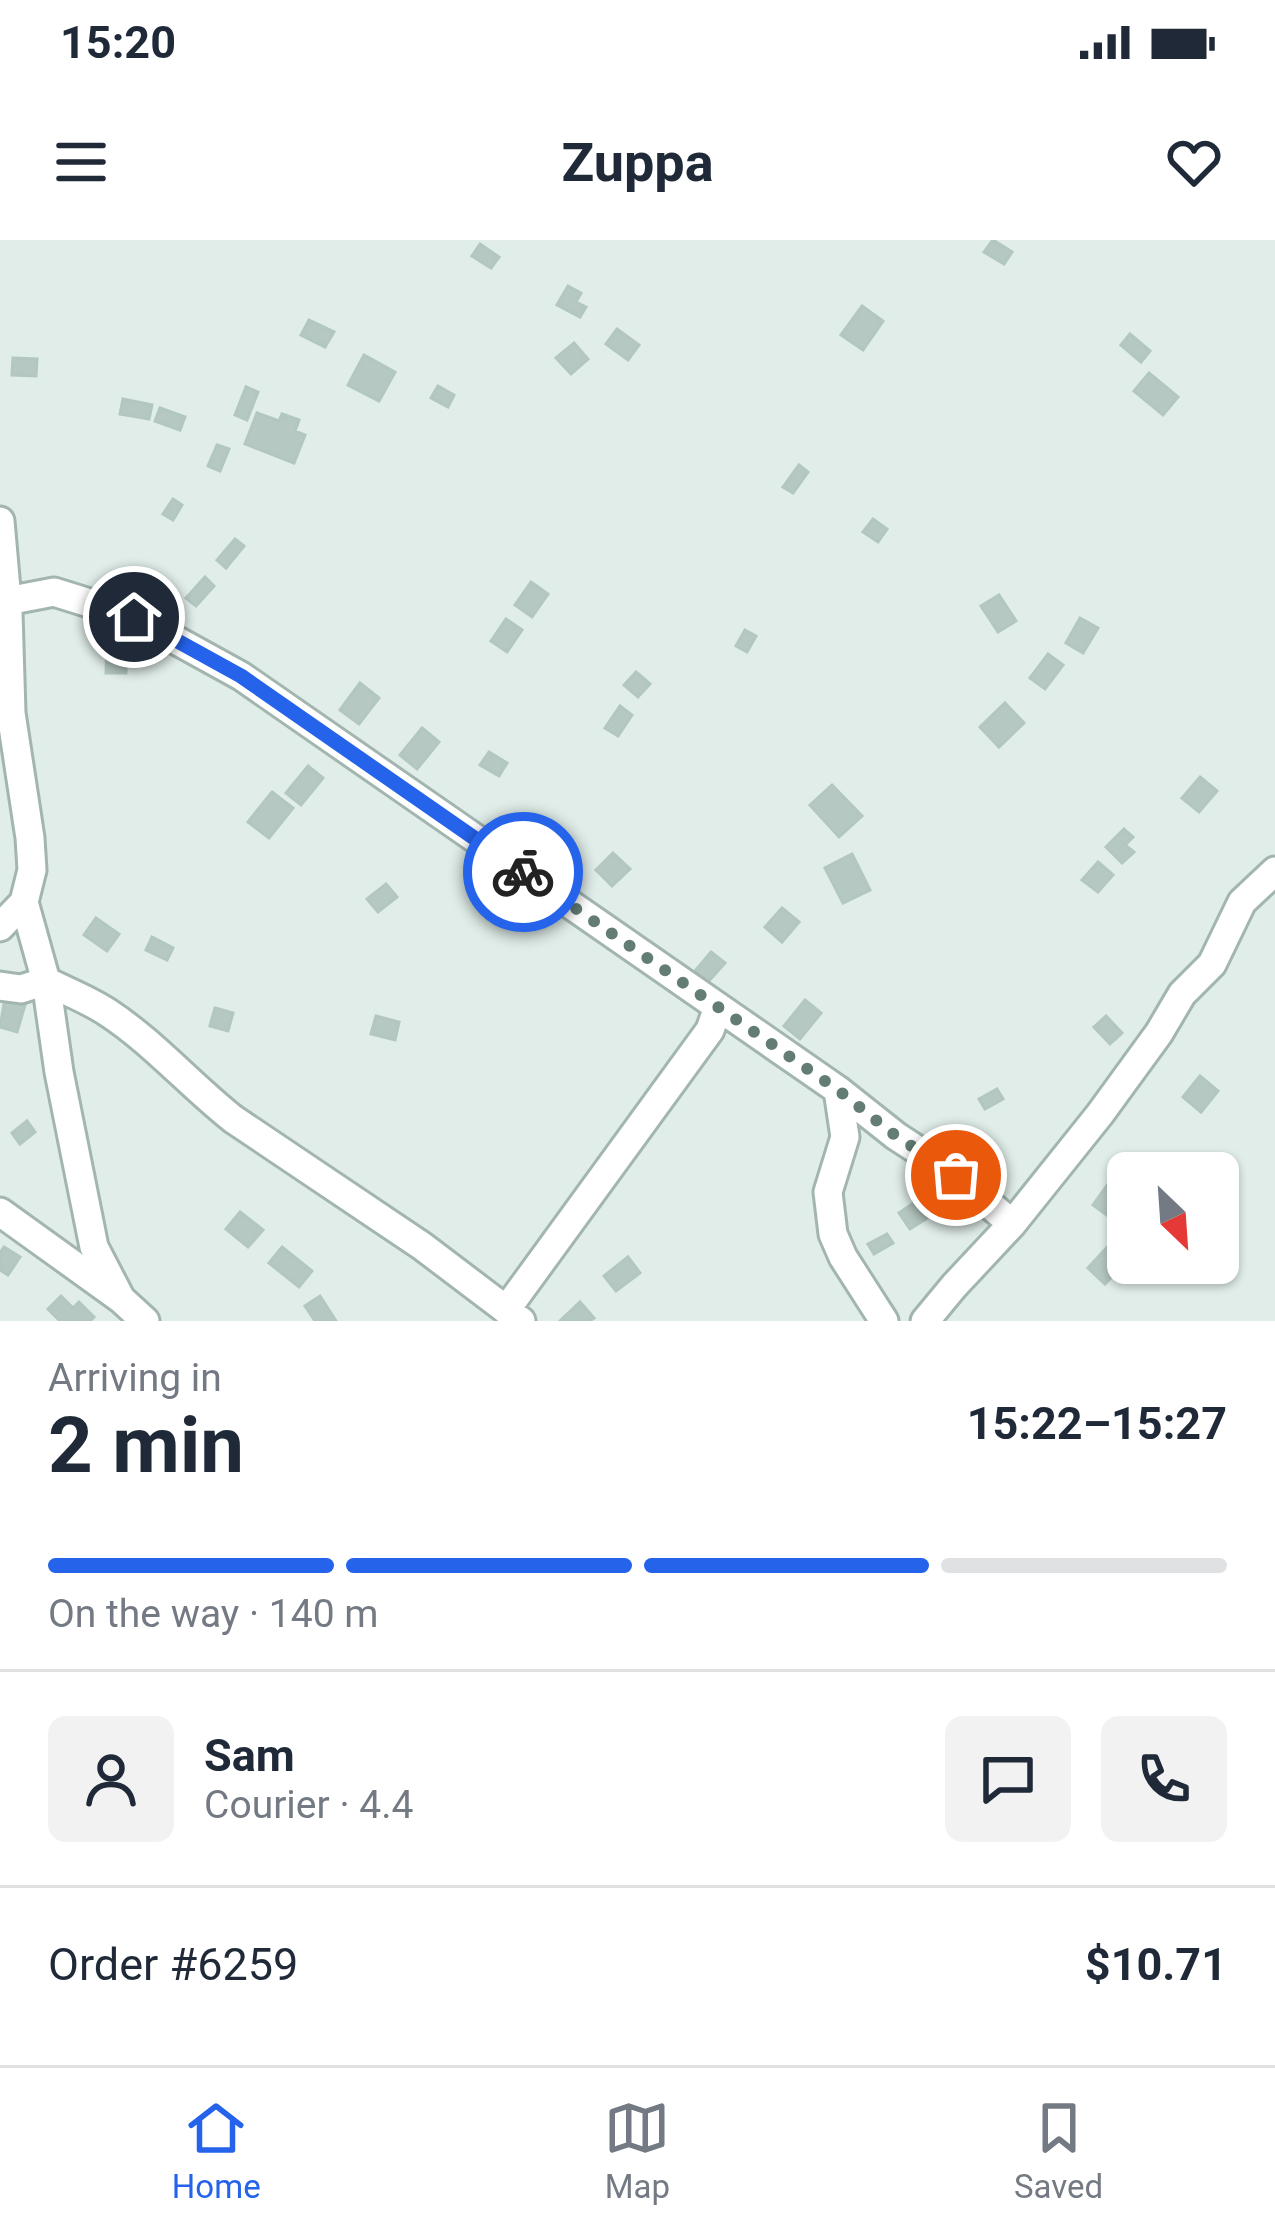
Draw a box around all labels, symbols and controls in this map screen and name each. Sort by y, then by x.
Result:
text: 15:20 [60,16,176,69]
icon: menu [48,129,114,195]
icon: heart [1161,129,1227,195]
text: Zuppa [561,131,714,194]
pin [83,566,185,668]
icon: home [101,584,167,650]
courier [463,812,583,932]
icon: bike [490,839,556,905]
pin [905,1124,1007,1226]
icon: bag [923,1142,989,1208]
north arrow [1107,1152,1239,1284]
map controls [1107,1152,1239,1284]
text: Arriving in [48,1355,222,1401]
text: 15:22–15:27 [967,1397,1227,1450]
text: 2 min [48,1400,244,1491]
text: On the way · 140 m [48,1591,379,1637]
button: person [48,1716,174,1842]
button: chat [945,1716,1071,1842]
button: phone [1101,1716,1227,1842]
text: Sam [204,1729,295,1782]
text: Courier · 4.4 [204,1782,413,1828]
text: Order #6259 [48,1938,298,1991]
text: $10.71 [1085,1938,1227,1991]
tab: Home [172,2095,261,2206]
tab: Map [604,2095,670,2206]
tab: Saved [1014,2095,1103,2206]

